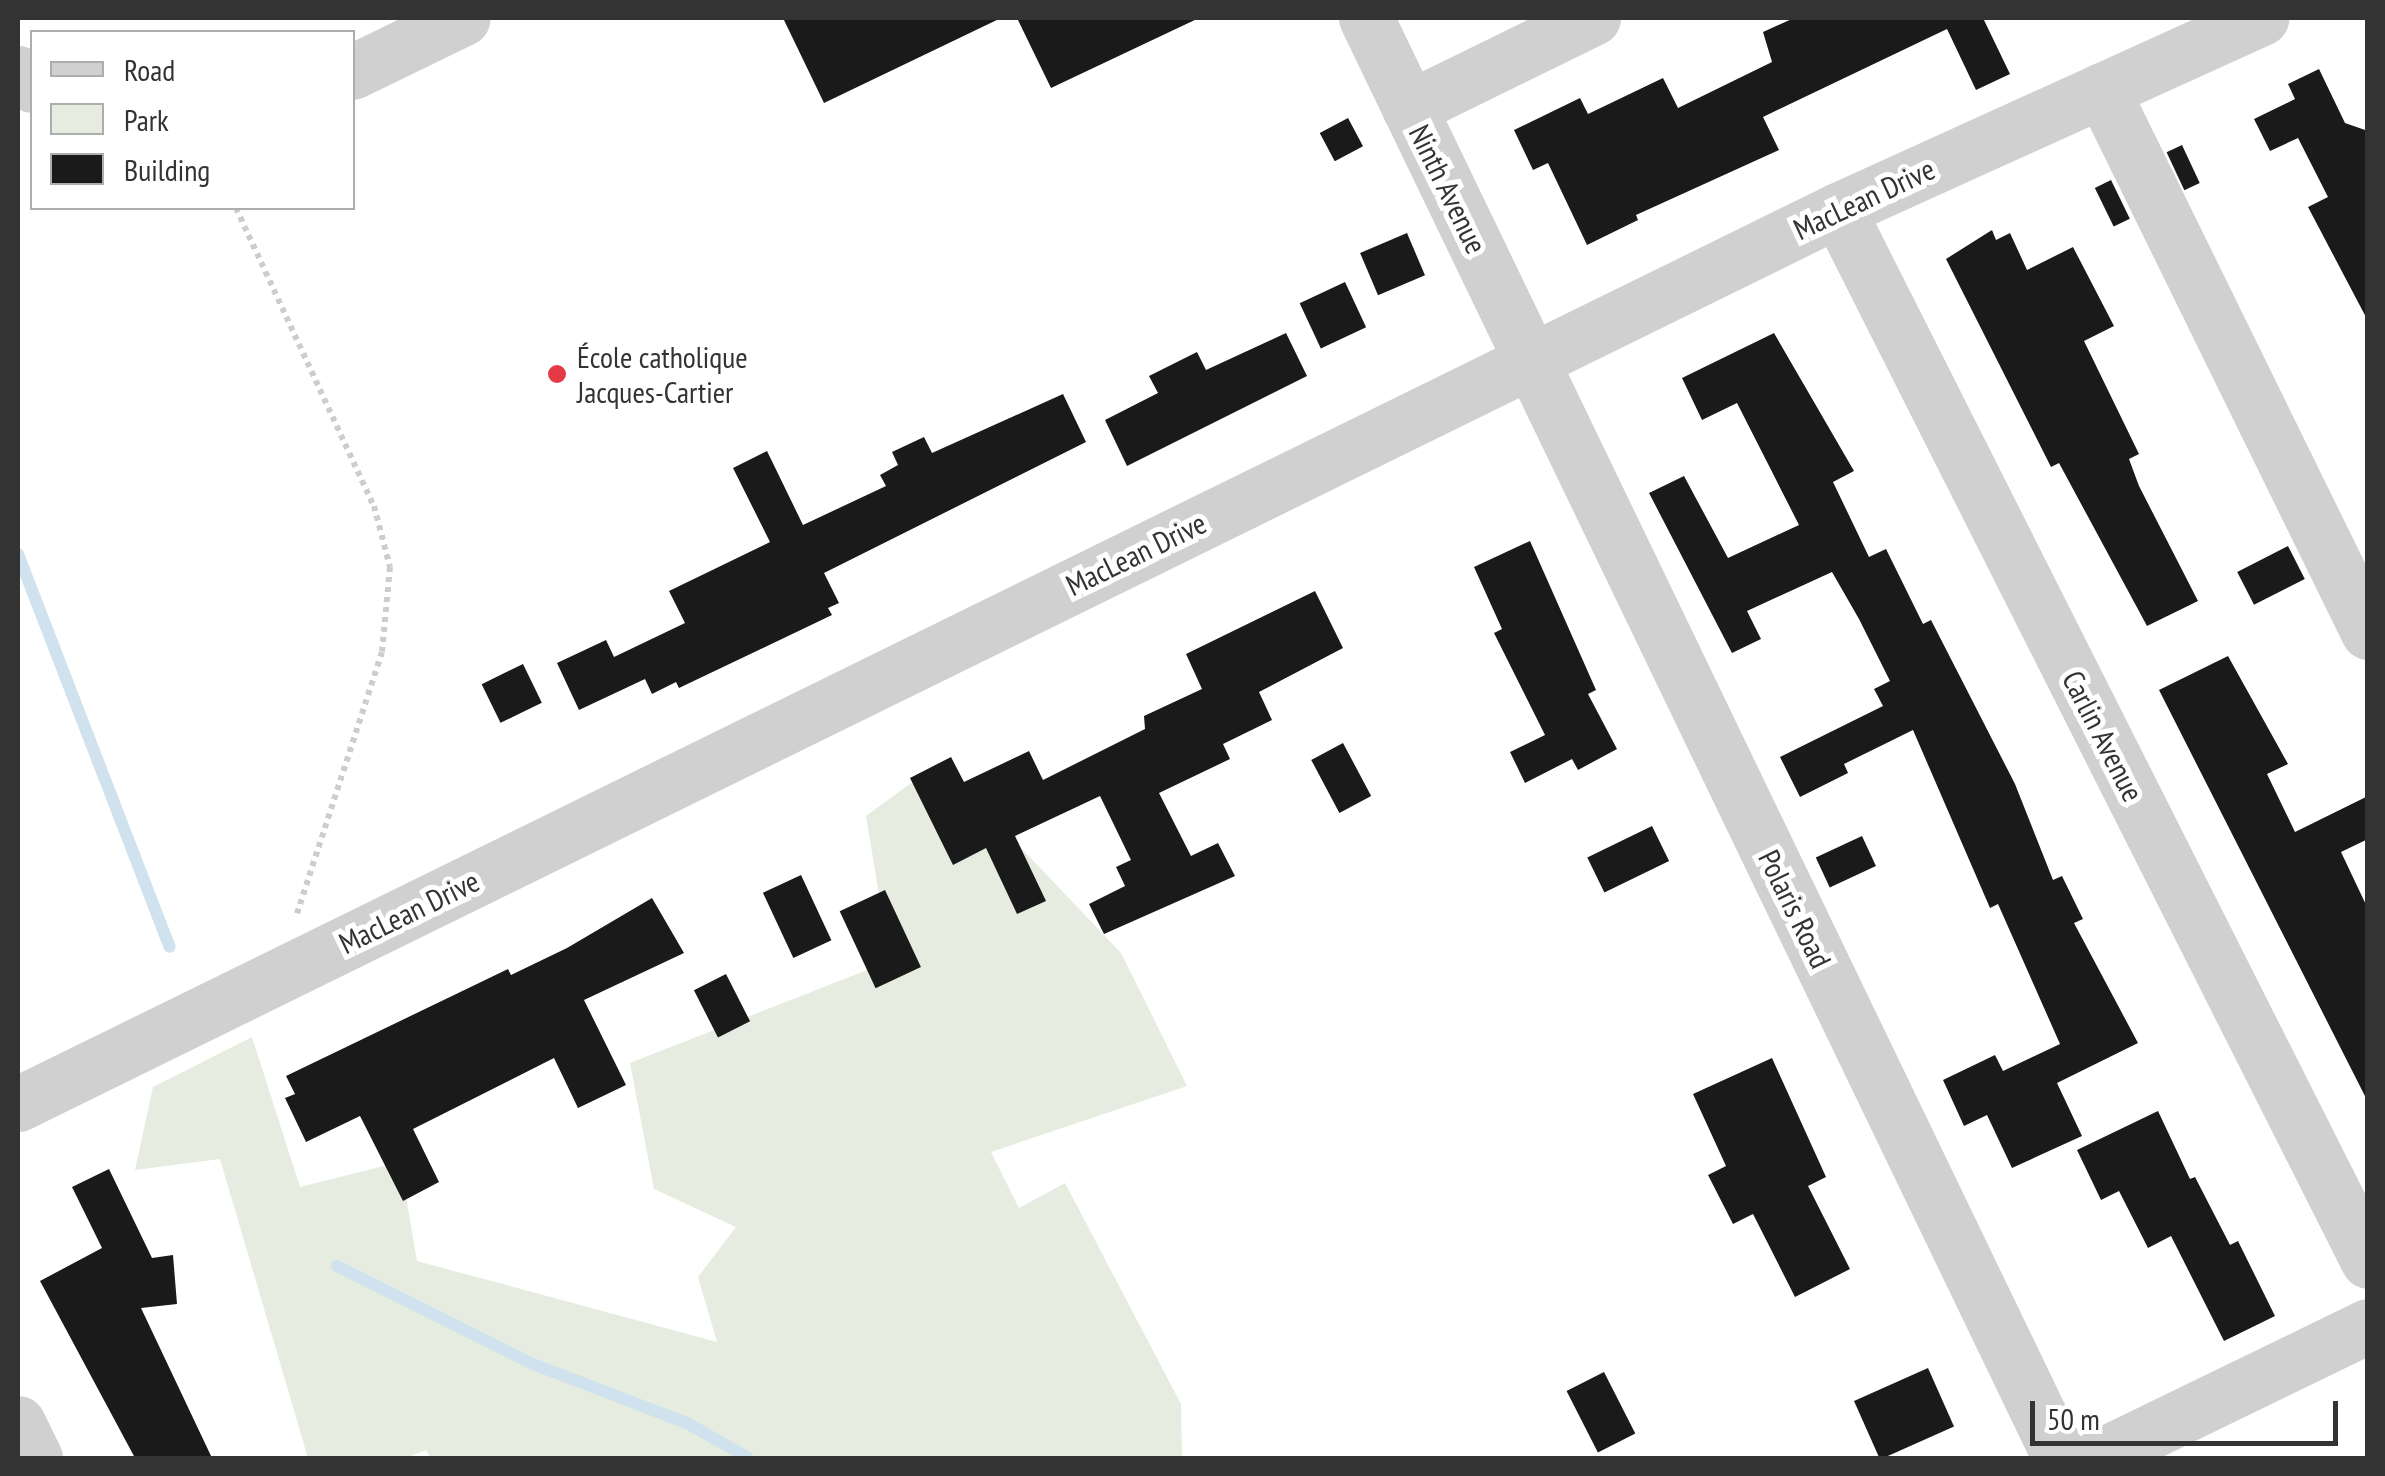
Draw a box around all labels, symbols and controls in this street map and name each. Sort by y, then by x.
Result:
legend [30,30,355,210]
text: Road [124,50,175,89]
text: Park [124,100,169,139]
street label: Ninth Avenue [1401,118,1495,260]
text: Building [124,150,210,189]
street label: MacLean Drive [1788,151,1940,247]
place label: École catholique Jacques-Cartier [577,339,748,410]
marker: École catholique Jacques-Cartier [546,363,568,385]
street label: MacLean Drive [1060,505,1212,603]
street label: Carlin Avenue [2055,664,2151,808]
street label: Polaris Road [1751,844,1839,974]
street label: MacLean Drive [333,863,485,961]
scale bar [2035,1381,2342,1443]
text: 50 m [2047,1399,2100,1438]

